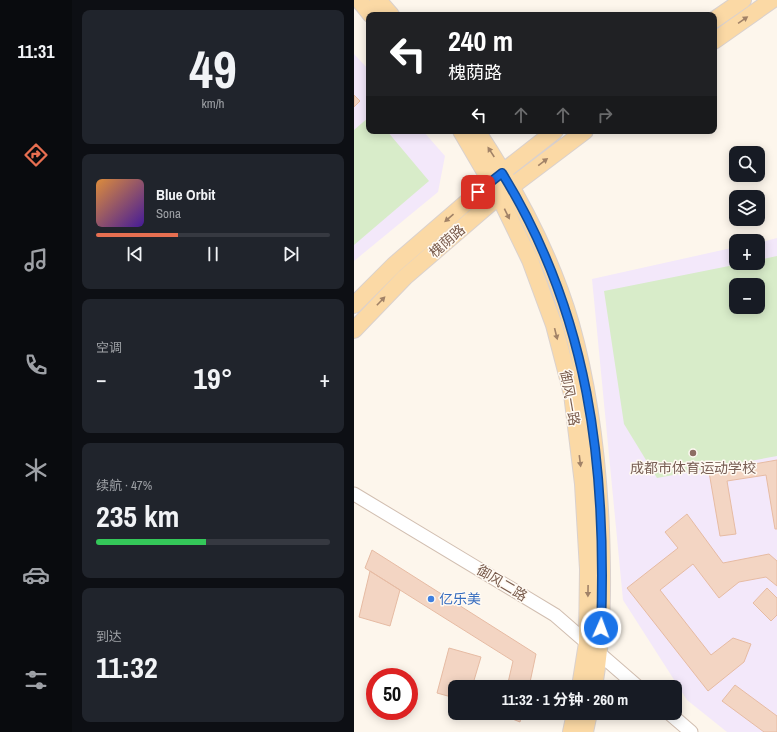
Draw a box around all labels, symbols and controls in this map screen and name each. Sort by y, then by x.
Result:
one-way arrow [738,16,748,24]
text: 240 m [448,22,513,60]
icon: left [382,28,434,80]
text: 49 [189,34,237,104]
text: 11:31 [18,39,54,64]
text: 槐荫路 [448,60,502,85]
text: km/h [201,95,225,112]
icon: left [468,104,490,126]
icon: ahead [510,104,532,126]
icon: ahead [552,104,574,126]
icon: right [594,104,616,126]
icon: directions [22,141,50,169]
one-way arrow [487,146,494,158]
map controls [729,146,765,314]
button: search [729,146,765,182]
one-way arrow [538,158,548,166]
pin [461,175,495,209]
icon: arrive [467,181,489,203]
text: Blue Orbit [156,184,215,205]
button: layers [729,190,765,226]
text: Sona [156,205,181,222]
one-way arrow [504,208,510,220]
one-way arrow [444,213,454,222]
street label: 槐荫路 [425,220,469,262]
button: + [729,234,765,270]
icon: previous [124,243,146,265]
icon: pause [202,243,224,265]
icon: next [280,243,302,265]
icon: music [22,246,50,274]
button: − [729,278,765,314]
one-way arrow [376,296,386,306]
one-way arrow [554,328,560,340]
text: 空调 [96,339,122,356]
icon: phone [22,351,50,379]
text: 19° [193,358,233,398]
text: − [96,364,107,394]
text: + [319,364,330,394]
street label: 御风一路 [556,369,584,427]
marker: 成都市体育运动学校 [688,448,698,458]
one-way arrow [577,455,584,468]
icon: climate [22,456,50,484]
place label: 成都市体育运动学校 [630,459,756,477]
text: 续航 · 47% [96,477,152,494]
text: 235 km [96,496,179,536]
icon: car [22,561,50,589]
street label: 御风二路 [473,561,531,605]
one-way arrow [585,585,591,598]
place label: 亿乐美 [439,590,481,608]
marker: 亿乐美 [426,594,436,604]
position arrow [580,607,622,649]
text: 到达 [96,628,122,645]
text: 11:32 [96,647,158,687]
icon: filters [22,666,50,694]
speed limit sign: 50 [366,668,418,720]
text: 11:32 · 1 分钟 · 260 m [502,689,628,710]

